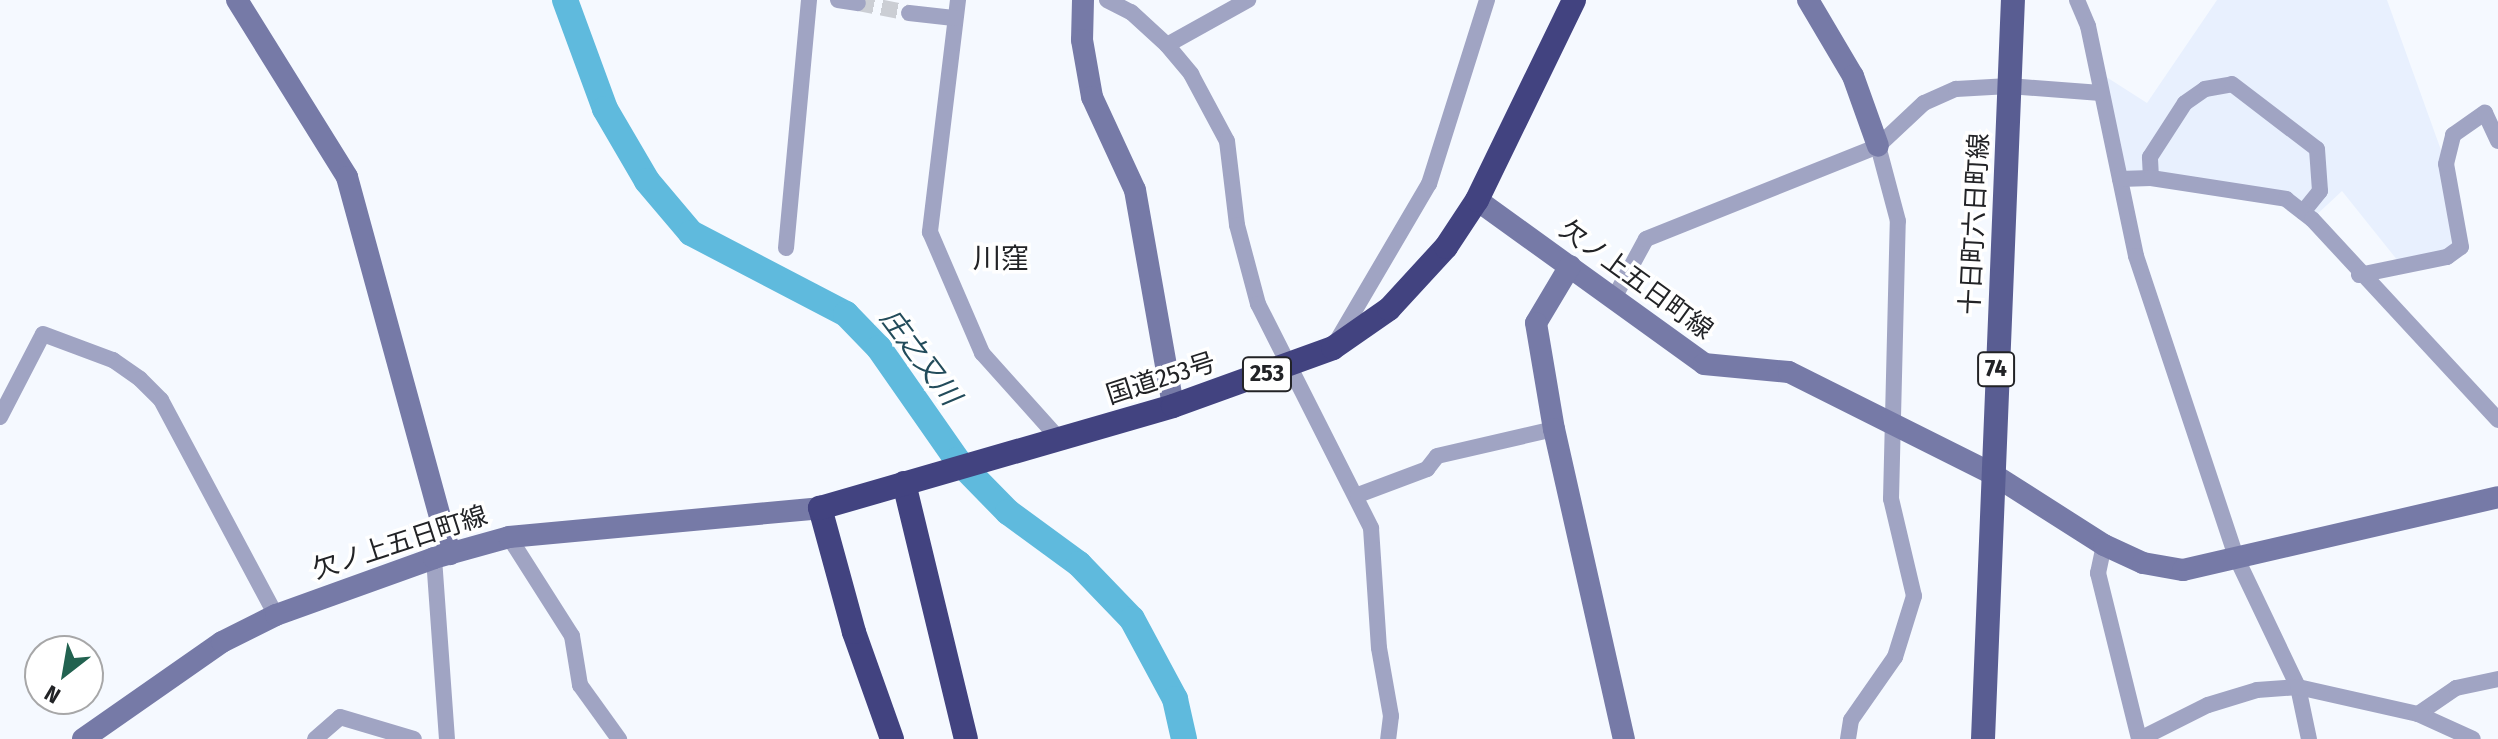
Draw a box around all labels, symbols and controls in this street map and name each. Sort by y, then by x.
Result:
street label: 十日町六日町線 [1955,132,1995,316]
street label: 欠ノ上五日町線 [1553,214,1719,346]
district label: 川窪 [973,242,1029,276]
water label: 庄之又川 [873,302,967,412]
street label: 国道253号 [1102,347,1220,411]
road number: 74 [1976,349,2016,389]
road number: 253 [1241,354,1293,394]
street label: 欠ノ上五日町線 [309,500,491,586]
north arrow [24,635,104,715]
text: N [40,679,65,709]

